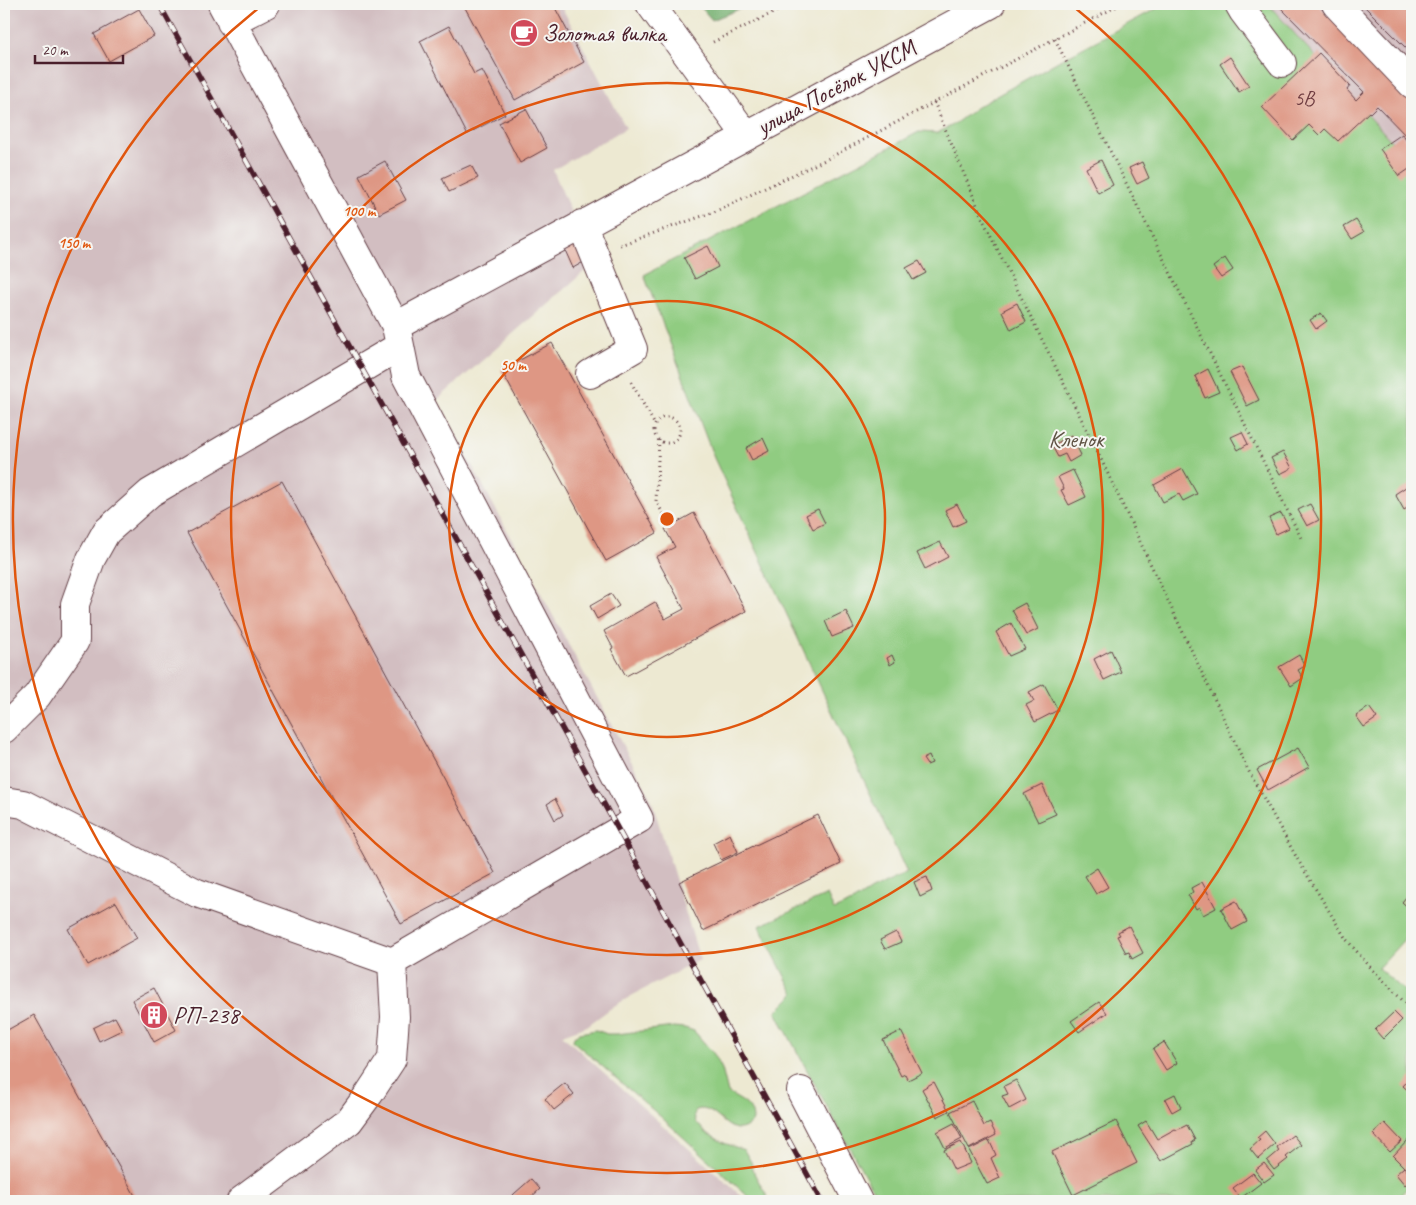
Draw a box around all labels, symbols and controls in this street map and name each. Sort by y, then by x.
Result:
cafe icon: Золотая вилка [509,18,539,48]
place label: Золотая вилка [543,18,668,48]
scale bar [35,32,122,64]
street label: улица Посёлок УКСМ [749,32,922,143]
text: 20 m [42,41,69,60]
house number: 5В [1294,85,1316,111]
text: 100 m [343,202,377,221]
text: 150 m [58,234,92,253]
text: 50 m [500,356,527,375]
park label: Кленок [1048,424,1106,454]
centre of rings [658,510,676,528]
building icon: РП-238 [139,1000,169,1030]
place label: РП-238 [173,1000,241,1030]

